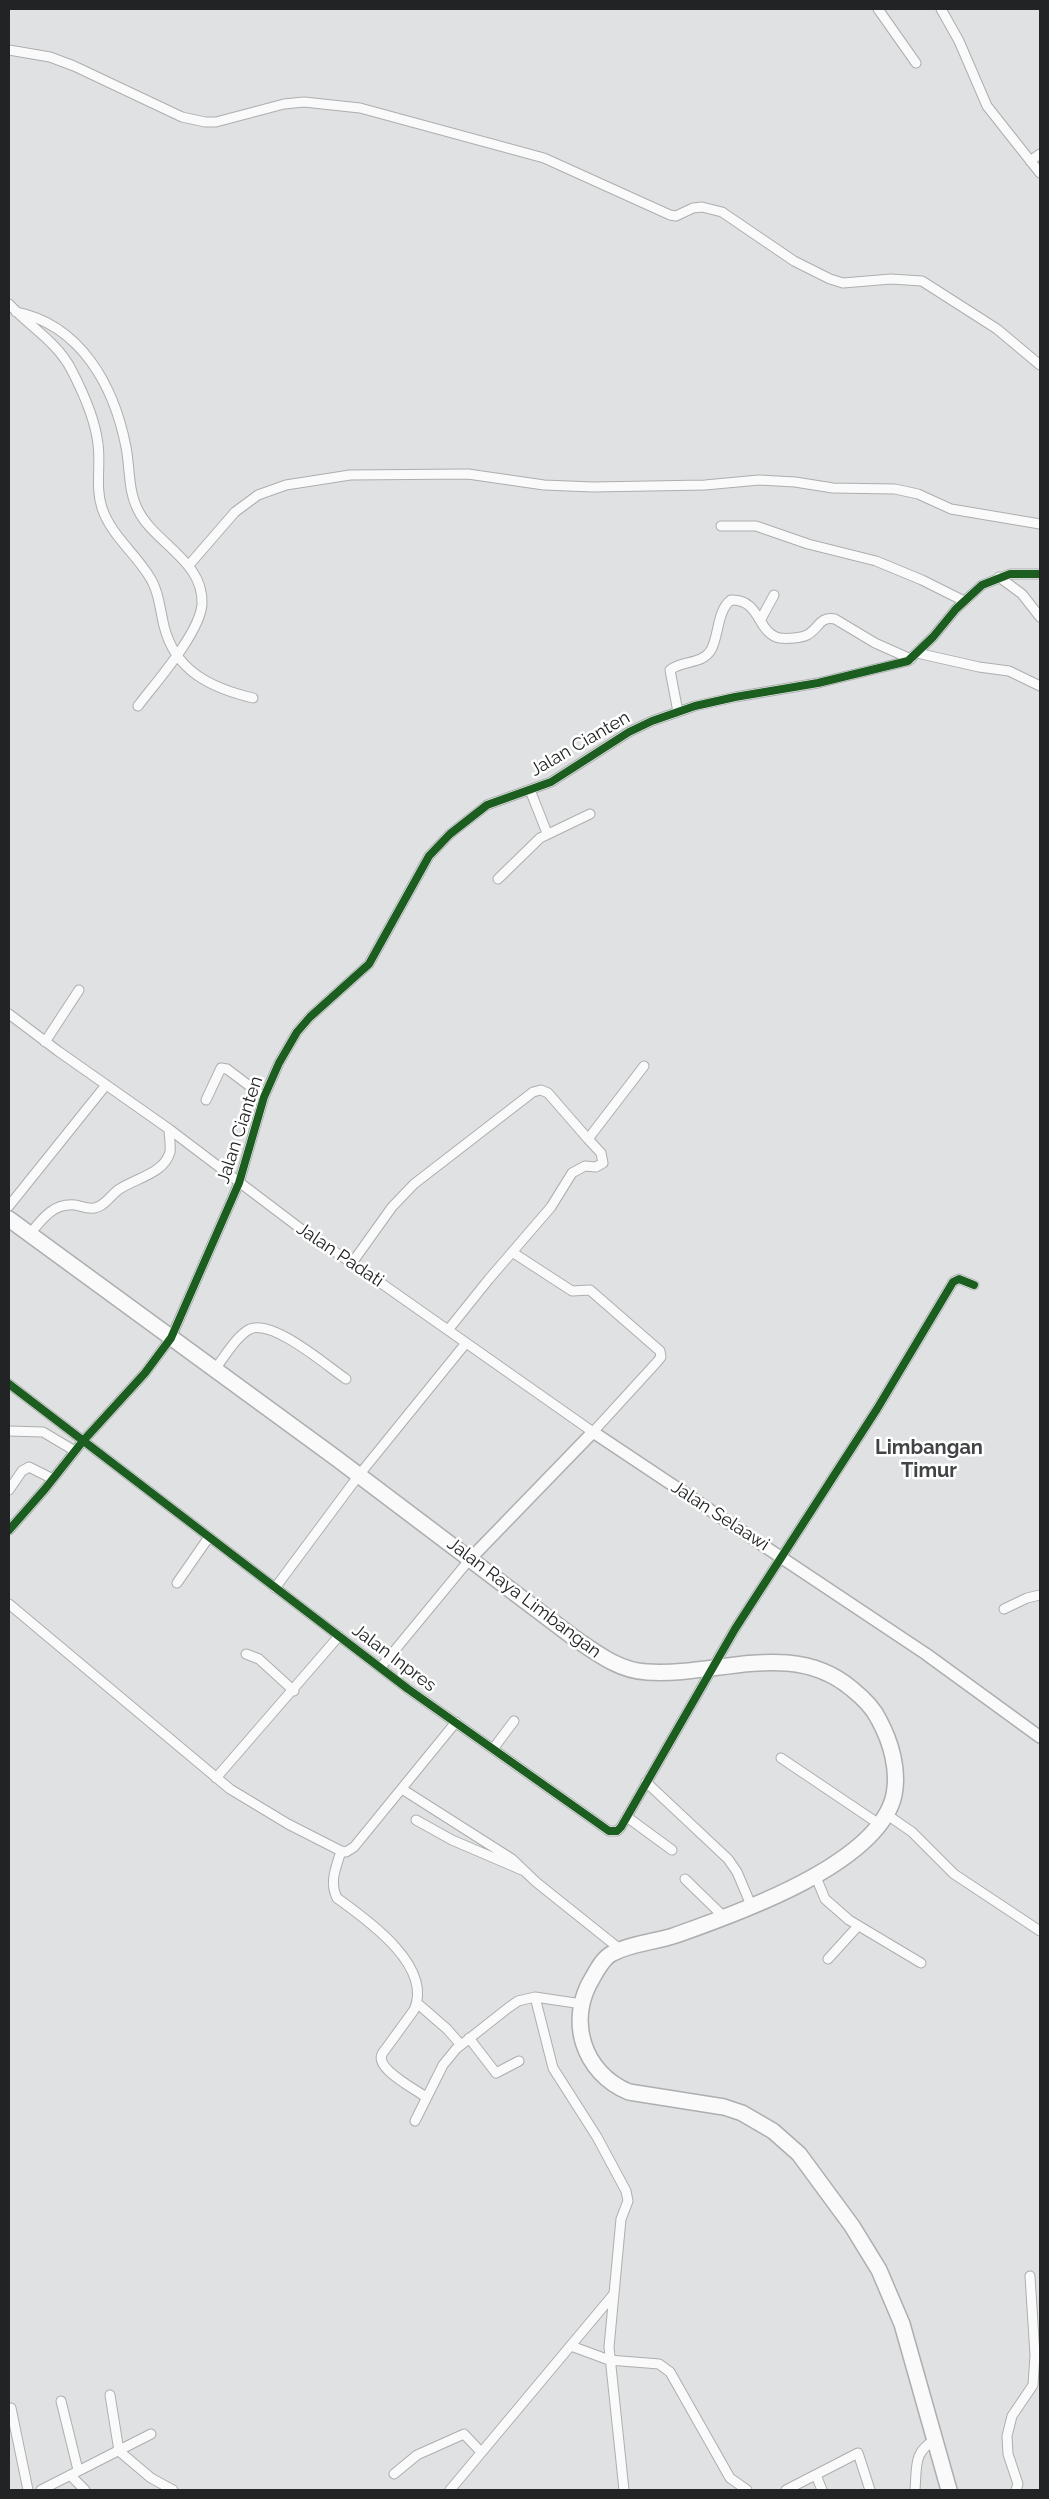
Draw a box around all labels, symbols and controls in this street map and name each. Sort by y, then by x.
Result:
street label: Jalan Cianten [526,707,634,781]
street label: Jalan Cianten [212,1074,268,1186]
street label: Jalan Padati [293,1218,387,1292]
district label: Limbangan Timur [875,1436,983,1483]
street label: Jalan Selaawi [667,1476,773,1556]
street label: Jalan Raya Limbangan [443,1533,605,1663]
street label: Jalan Inpres [348,1619,440,1697]

